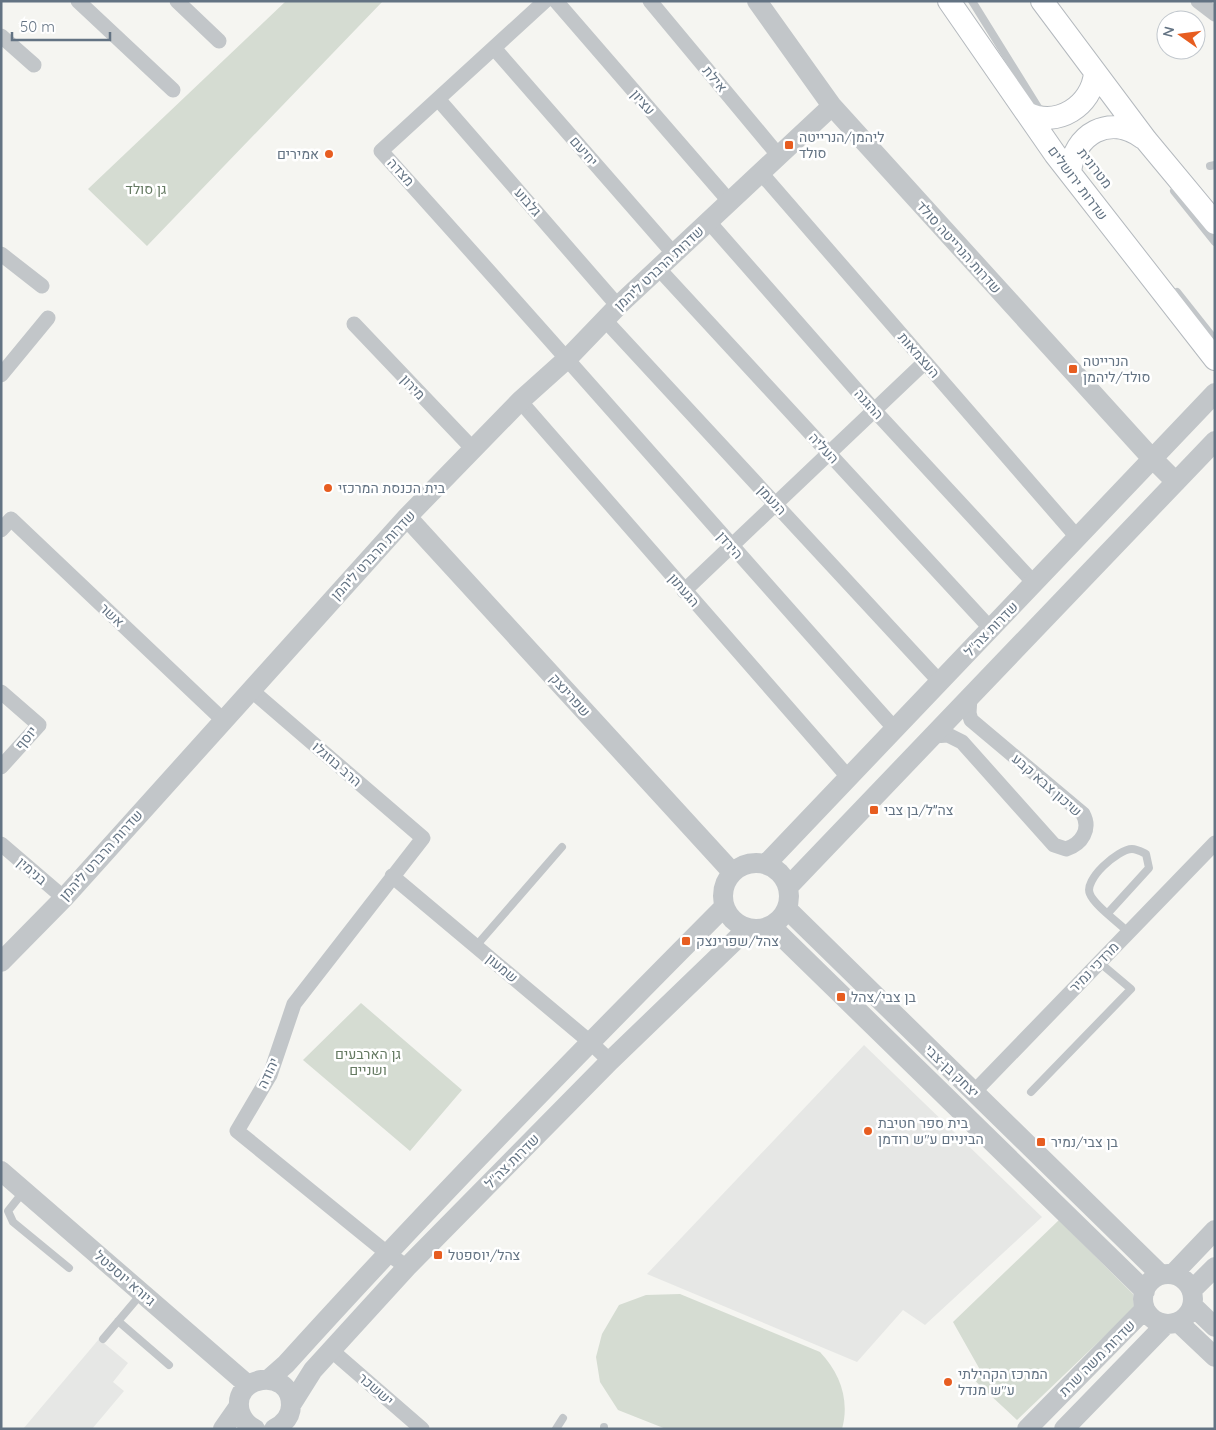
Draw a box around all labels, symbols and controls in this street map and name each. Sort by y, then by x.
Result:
scale bar [12,10,110,42]
north arrow [1156,10,1206,60]
text: 50 m [20,17,55,36]
text: N [1158,25,1178,39]
street label: אילת [699,62,731,96]
street label: עציון [627,85,659,119]
place label: ליהמן/הנרייטה סולד [799,128,884,162]
street label: יחיעם [566,132,602,170]
marker: ליהמן/הנרייטה סולד [783,139,795,151]
street label: שדרות ירושלים [1044,142,1112,224]
street label: מטרונית [1074,144,1116,192]
place label: אמירים [277,145,319,163]
marker: אמירים [323,148,335,160]
street label: מצדה [384,154,418,190]
park label: גן סולד [126,180,166,198]
street label: גלבוע [511,184,545,220]
street label: שדרות הנרייטה סולד [913,197,1005,297]
street label: שדרות הרברט ליהמן [610,222,708,314]
street label: העצמאות [894,328,944,382]
place label: הנרייטה סולד/ליהמן [1083,352,1150,386]
marker: הנרייטה סולד/ליהמן [1067,363,1079,375]
street label: מירון [397,371,429,403]
street label: ההגנה [851,385,887,423]
street label: העליה [805,429,843,467]
place label: בית הכנסת המרכזי [338,479,446,497]
street label: הנעמן [754,481,790,519]
marker: בית הכנסת המרכזי [322,482,334,494]
street label: שדרות הרברט ליהמן [327,506,419,604]
street label: הירדן [713,528,747,562]
street label: הגעתון [665,570,703,610]
street label: שדרות צה"ל [960,597,1022,661]
street label: אשר [96,599,128,631]
street label: שפרינצק [546,669,594,721]
street label: יוסף [11,722,41,754]
street label: הרב בוזגלו [309,738,365,790]
street label: שיכון צבא קבע [1008,750,1086,820]
place label: צה״ל/בן צבי [884,801,954,819]
marker: צה״ל/בן צבי [868,804,880,816]
street label: שדרות הרברט ליהמן [55,806,147,904]
street label: בנימין [13,853,51,889]
place label: צהל/שפרינצק [696,932,779,950]
marker: צהל/שפרינצק [680,935,692,947]
street label: מרדכי נמיר [1065,938,1123,996]
street label: שמעון [482,949,522,987]
place label: בן צבי/צהל [851,988,916,1006]
marker: בן צבי/צהל [835,991,847,1003]
street label: יצחק בן-צבי [921,1041,983,1101]
park label: גן הארבעים ושניים [335,1045,401,1079]
street label: יהודה [253,1055,283,1091]
place label: בית ספר חטיבת הביניים ע"ש רודמן [878,1114,984,1148]
marker: בית ספר חטיבת הביניים ע"ש רודמן [862,1125,874,1137]
street label: שדרות צה"ל [481,1130,543,1192]
place label: בן צבי/נמיר [1051,1133,1118,1151]
marker: בן צבי/נמיר [1035,1136,1047,1148]
street label: גיורא יוספטל [91,1246,159,1310]
place label: צהל/יוספטל [448,1246,521,1264]
marker: צהל/יוספטל [432,1249,444,1261]
street label: שדרות משה שרת [1055,1316,1139,1400]
place label: המרכז הקהילתי ע"ש מנדל [958,1365,1048,1399]
street label: יששכר [355,1369,397,1409]
marker: המרכז הקהילתי ע"ש מנדל [942,1376,954,1388]

